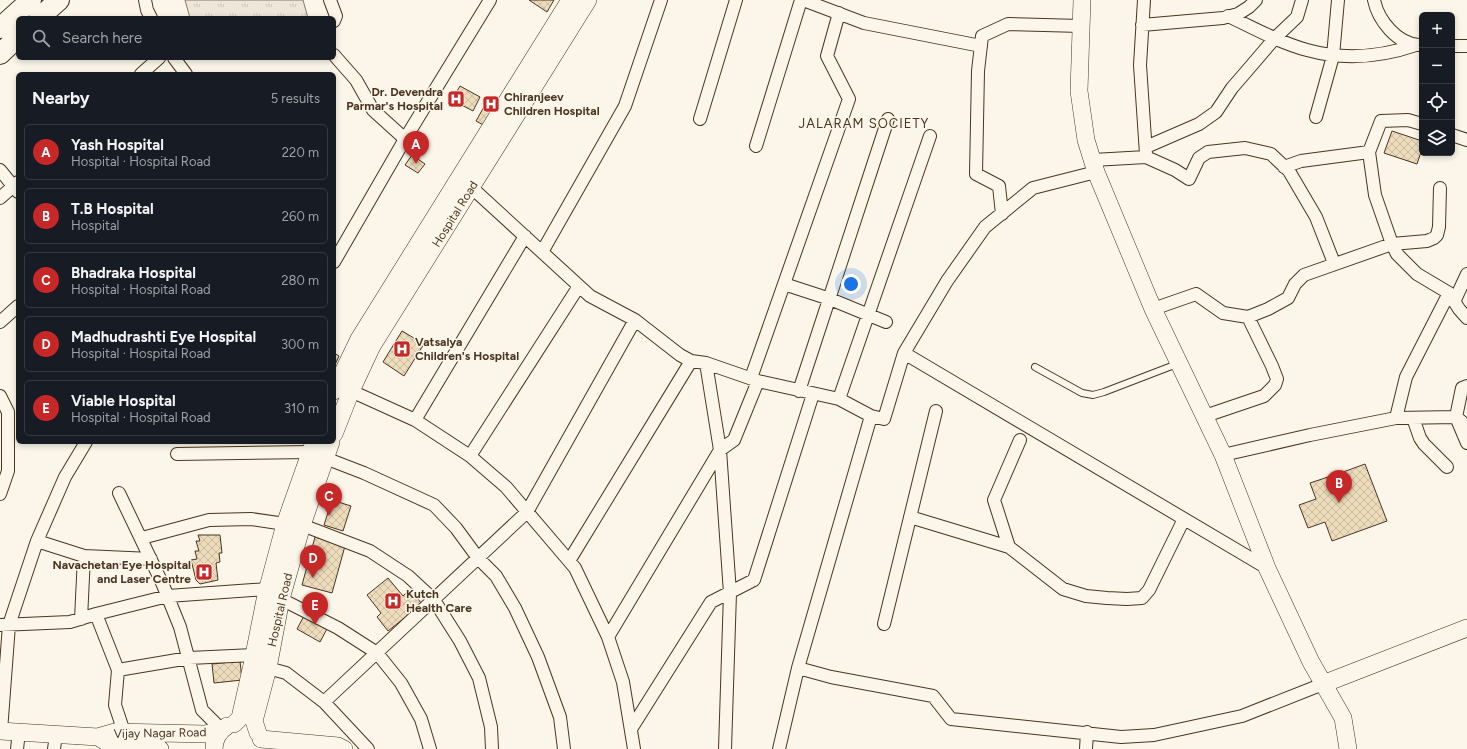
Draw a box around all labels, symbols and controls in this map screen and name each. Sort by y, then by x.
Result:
map controls [1419,12,1455,156]
button: + [1419,12,1455,48]
search box [16,16,336,60]
icon: search [30,27,52,49]
text: Search here [62,29,142,47]
button: − [1419,48,1455,84]
button: locate [1419,84,1455,120]
place label: Dr. Devendra Parmar's Hospital [346,85,443,113]
text: Nearby [32,88,90,108]
hospital icon: Dr. Devendra Parmar's Hospital [446,89,466,109]
place label: Chiranjeev Children Hospital [504,90,600,118]
text: 5 results [271,91,320,106]
hospital icon: Chiranjeev Children Hospital [481,94,501,114]
district label: JALARAM SOCIETY [799,116,929,131]
button: layers [1419,120,1455,156]
pin: A [403,131,429,164]
text: Yash Hospital [71,136,164,154]
text: A [41,145,51,160]
text: 220 m [282,145,319,160]
text: Hospital · Hospital Road [71,154,211,169]
street label: Hospital Road [429,178,481,250]
text: T.B Hospital [71,200,154,218]
text: B [42,209,50,224]
text: 260 m [282,209,319,224]
text: Hospital [71,218,119,233]
text: Bhadraka Hospital [71,264,196,282]
text: C [41,273,51,288]
text: 280 m [281,273,319,288]
your location [841,274,861,294]
text: Hospital · Hospital Road [71,282,211,297]
text: Madhudrashti Eye Hospital [71,328,256,346]
place label: Vatsalya Children's Hospital [415,335,519,363]
text: D [41,337,51,352]
text: 300 m [281,337,319,352]
hospital icon: Vatsalya Children's Hospital [392,339,412,359]
text: Hospital · Hospital Road [71,346,211,361]
text: Viable Hospital [71,392,176,410]
text: E [42,401,50,416]
text: 310 m [284,401,319,416]
text: Hospital · Hospital Road [71,410,211,425]
pin: B [1326,470,1352,503]
pin: C [316,483,342,516]
pin: D [300,545,326,578]
place label: Navachetan Eye Hospital and Laser Centre [53,558,191,586]
hospital icon: Navachetan Eye Hospital and Laser Centre [194,562,214,582]
street label: Hospital Road [265,572,295,648]
place label: Kutch Health Care [406,587,472,615]
hospital icon: Kutch Health Care [383,591,403,611]
pin: E [302,592,328,625]
street label: Vijay Nagar Road [113,725,207,741]

